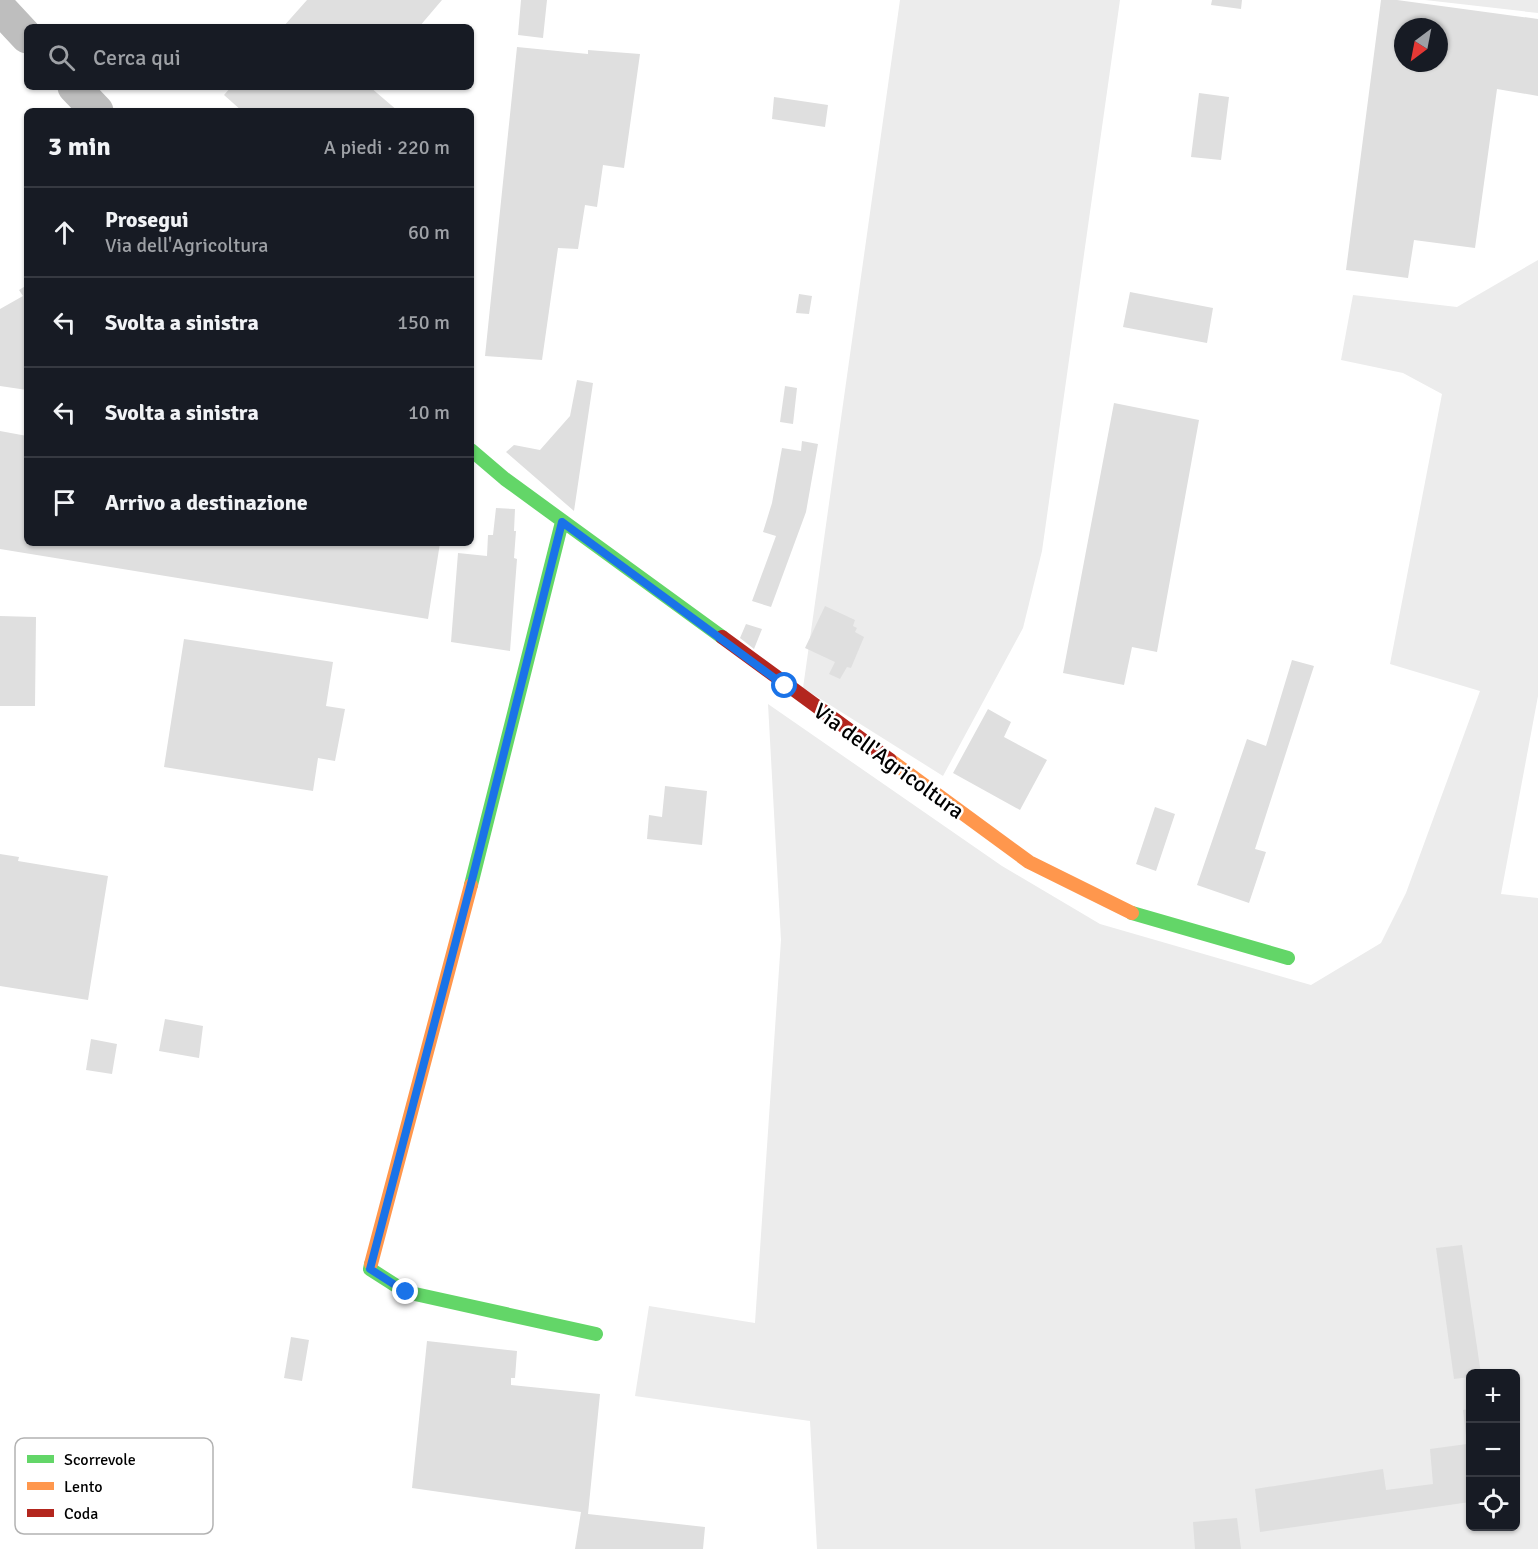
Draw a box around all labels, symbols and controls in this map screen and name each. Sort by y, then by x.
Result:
north arrow [1394,18,1448,72]
search box [24,24,474,90]
icon: search [45,41,78,74]
text: Cerca qui [93,44,181,71]
text: 3 min [48,131,111,163]
text: A piedi · 220 m [324,135,450,160]
text: Prosegui [105,206,189,233]
icon: ahead [48,216,81,249]
text: 60 m [408,220,450,245]
text: Via dell'Agricoltura [105,233,268,258]
icon: left [48,306,81,339]
text: Svolta a sinistra [105,309,259,336]
text: 150 m [397,310,450,335]
icon: left [48,396,81,429]
text: Svolta a sinistra [105,399,259,426]
text: 10 m [408,400,450,425]
icon: arrive [48,486,81,519]
text: Arrivo a destinazione [105,489,308,516]
route start [771,672,797,698]
street label: Via dell'Agricoltura [808,697,970,825]
route end [392,1278,418,1304]
map controls [1466,1369,1520,1531]
button: + [1466,1369,1520,1423]
button: − [1466,1423,1520,1477]
legend [15,1438,213,1534]
text: Scorrevole [64,1450,136,1470]
text: Lento [64,1477,102,1497]
button: locate [1466,1477,1520,1531]
text: Coda [64,1504,98,1524]

